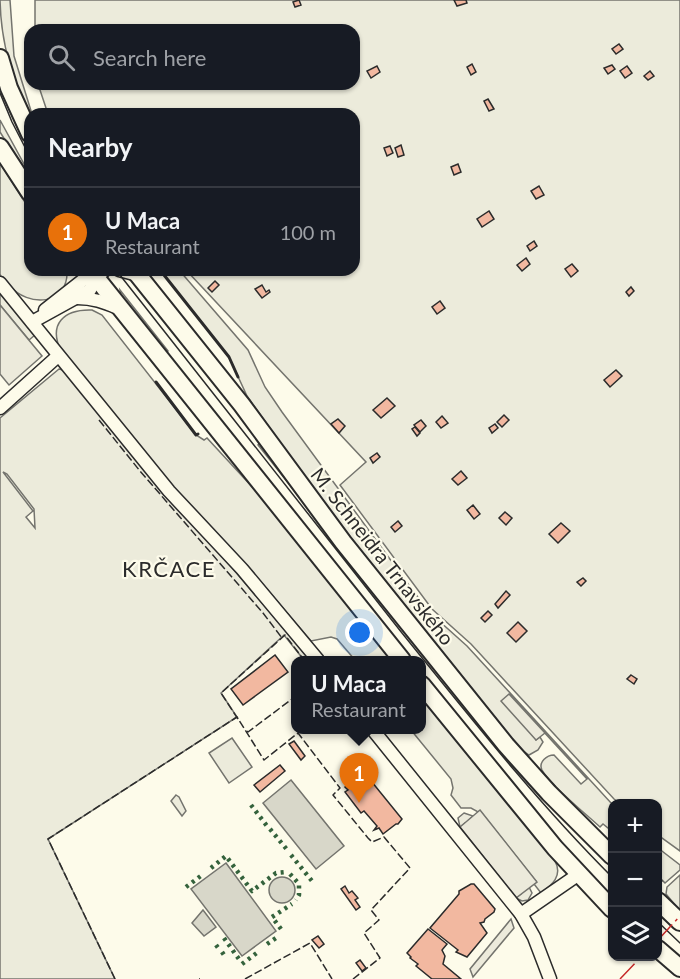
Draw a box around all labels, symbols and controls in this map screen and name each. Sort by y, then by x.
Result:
search box [24,24,360,90]
icon: search [45,41,78,74]
text: Search here [93,44,206,71]
text: Nearby [48,131,133,163]
text: U Maca [105,207,180,234]
text: 1 [62,220,73,244]
text: 100 m [280,220,336,244]
text: Restaurant [105,234,200,258]
street label: M. Schneidra Trnavského [306,463,460,649]
district label: KRČACE [122,555,216,582]
your location [345,618,374,647]
popup [291,656,426,734]
text: U Maca [311,670,386,697]
text: Restaurant [311,697,406,721]
pin: 1 [340,754,378,803]
map controls [608,799,662,961]
button: + [608,799,662,853]
button: − [608,853,662,907]
button: layers [608,907,662,961]

